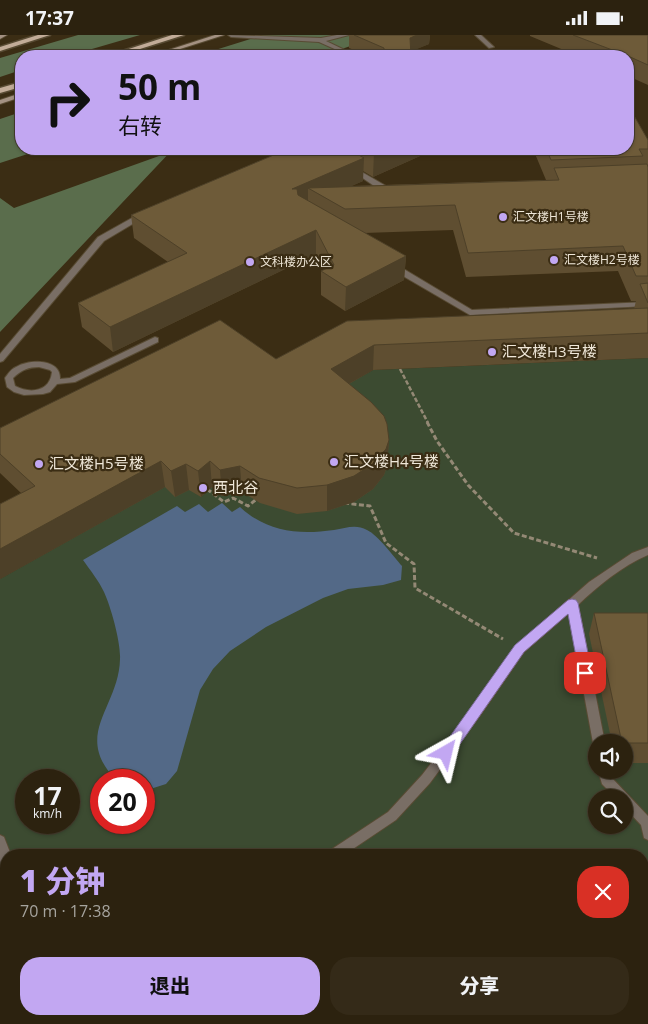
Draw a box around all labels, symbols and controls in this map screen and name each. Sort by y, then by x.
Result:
text: 17:37 [25,5,74,31]
text: 50 m [118,63,201,110]
icon: right [35,70,100,135]
text: 右转 [118,110,162,140]
place label: 汇文楼H1号楼 [513,208,589,225]
marker: 汇文楼H1号楼 [497,211,509,223]
place label: 汇文楼H2号楼 [564,251,640,268]
place label: 文科楼办公区 [260,253,332,270]
marker: 汇文楼H2号楼 [548,254,560,266]
marker: 文科楼办公区 [244,256,256,268]
place label: 汇文楼H3号楼 [502,341,597,361]
marker: 汇文楼H3号楼 [486,346,498,358]
place label: 汇文楼H4号楼 [344,451,439,471]
place label: 汇文楼H5号楼 [49,453,144,473]
marker: 汇文楼H4号楼 [328,456,340,468]
marker: 汇文楼H5号楼 [33,458,45,470]
place label: 西北谷 [213,477,258,497]
marker: 西北谷 [197,482,209,494]
pin [564,652,606,694]
icon: arrive [571,659,599,687]
position arrow [419,726,471,778]
map controls [588,734,633,834]
button: sound [588,734,633,779]
speed limit sign: 20 [90,769,155,834]
text: 17 [33,778,62,812]
button: search [588,789,633,834]
text: km/h [33,805,62,822]
text: 1 分钟 [20,860,105,901]
button: close [577,866,629,918]
text: 70 m · 17:38 [20,900,111,922]
button: 退出 [20,957,320,1015]
button: 分享 [330,957,629,1015]

